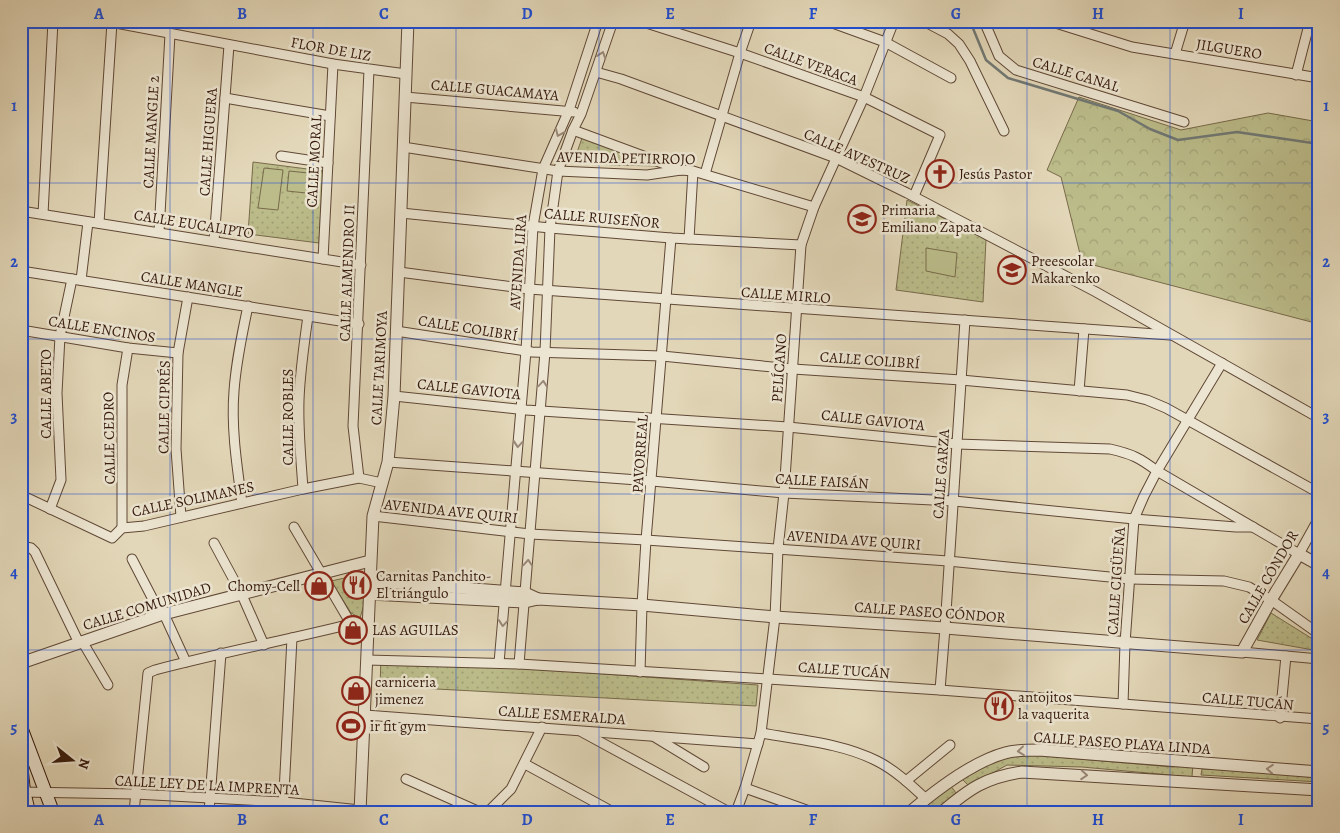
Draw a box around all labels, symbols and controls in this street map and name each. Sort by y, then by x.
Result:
text: A [93,3,105,25]
text: B [237,3,247,25]
text: C [379,3,389,25]
text: D [521,3,533,25]
text: E [665,3,675,25]
text: F [809,3,818,25]
text: G [951,3,961,25]
text: H [1092,3,1104,25]
text: I [1238,3,1244,25]
street label: FLOR DE LIZ [289,32,373,66]
street label: JILGUERO [1195,34,1263,64]
street label: CALLE VERACA [761,38,861,90]
one-way arrow [596,51,606,60]
street label: CALLE CANAL [1030,51,1122,97]
street label: CALLE GUACAMAYA [430,74,560,106]
street label: CALLE MANGLE 2 [138,75,164,189]
street label: CALLE HIGUERA [194,87,222,197]
text: 1 [11,95,17,117]
text: 1 [1323,95,1329,117]
street label: CALLE MORAL [302,114,326,208]
street label: CALLE AVESTRUZ [801,124,913,188]
one-way arrow [555,128,565,137]
street label: AVENIDA PETIRROJO [555,147,696,169]
church icon: Jesús Pastor [925,159,955,189]
place label: Jesús Pastor [959,164,1033,184]
place label: Primaria Emiliano Zapata [881,200,982,237]
street label: CALLE RUISEÑOR [543,203,662,233]
street label: CALLE ALMENDRO II [335,204,359,342]
school or university icon: Primaria Emiliano Zapata [847,204,877,234]
street label: CALLE EUCALIPTO [133,205,255,243]
street label: AVENIDA LIRA [505,214,531,311]
text: 2 [10,251,18,273]
place label: Preescolar Makarenko [1031,251,1100,288]
text: 2 [1322,251,1330,273]
school or university icon: Preescolar Makarenko [997,255,1027,285]
street label: CALLE MANGLE [140,266,244,302]
street label: CALLE MIRLO [740,282,832,308]
street label: CALLE TARIMOYA [366,310,392,426]
street label: CALLE COLIBRÍ [417,310,519,346]
street label: CALLE ENCINOS [47,311,157,347]
street label: PELÍCANO [767,333,791,403]
street label: CALLE COLIBRÍ [819,347,921,373]
street label: CALLE ABETO [36,349,56,439]
street label: CALLE CIPRÉS [153,360,175,454]
street label: CALLE ROBLES [278,368,298,466]
street label: CALLE GAVIOTA [416,374,522,404]
one-way arrow [537,379,548,387]
street label: CALLE CEDRO [98,391,120,485]
street label: CALLE GAVIOTA [820,405,926,435]
text: 3 [11,406,18,428]
text: 3 [1323,406,1330,428]
street label: PAVORREAL [627,414,653,494]
street label: CALLE GARZA [928,428,954,519]
one-way arrow [513,440,524,448]
street label: CALLE FAISÁN [775,469,870,493]
street label: CALLE SOLIMANES [130,476,256,522]
street label: AVENIDA AVE QUIRI [382,494,519,528]
street label: AVENIDA AVE QUIRI [785,525,922,555]
street label: CALLE CIGÜEÑA [1102,526,1130,636]
street label: CALLE CÓNDOR [1233,526,1303,627]
one-way arrow [522,559,533,567]
text: 4 [10,562,18,584]
text: 4 [1322,562,1330,584]
place label: Carnitas Panchito- El triángulo [376,566,491,603]
restaurant icon: Carnitas Panchito- El triángulo [342,570,372,600]
shop icon: Chomy-Cell [304,571,334,601]
place label: Chomy-Cell [228,576,300,596]
street label: CALLE COMUNIDAD [80,577,214,635]
street label: CALLE PASEO CÓNDOR [854,597,1007,627]
shop icon: LAS AGUILAS [338,615,368,645]
one-way arrow [497,619,508,627]
place label: LAS AGUILAS [372,620,459,640]
street label: CALLE TUCÁN [797,657,891,683]
place label: carniceria jimenez [375,672,436,709]
shop icon: carniceria jimenez [341,676,371,706]
place label: antojitos la vaquerita [1018,687,1090,724]
street label: CALLE TUCÁN [1201,687,1295,715]
restaurant icon: antojitos la vaquerita [984,691,1014,721]
street label: CALLE ESMERALDA [498,701,626,729]
sports icon: ir fit gym [336,711,366,741]
place label: ir fit gym [370,716,427,736]
text: 5 [11,717,18,739]
text: 5 [1323,717,1330,739]
street label: CALLE PASEO PLAYA LINDA [1033,727,1211,759]
north arrow [48,736,98,786]
one-way arrow [1017,745,1025,756]
text: N [73,756,95,771]
one-way arrow [1266,763,1274,774]
street label: CALLE LEY DE LA IMPRENTA [114,770,300,800]
one-way arrow [1080,770,1088,781]
text: A [93,809,105,831]
text: B [237,809,247,831]
text: C [379,809,389,831]
text: D [521,809,533,831]
text: E [665,809,675,831]
text: F [809,809,818,831]
text: G [951,809,961,831]
text: H [1092,809,1104,831]
text: I [1238,809,1244,831]

